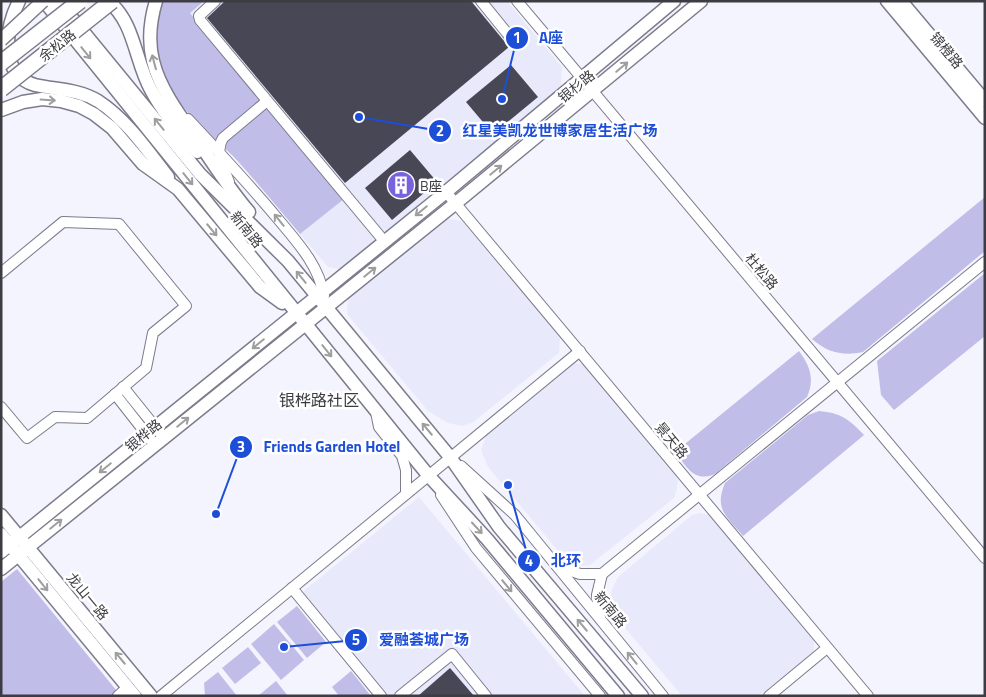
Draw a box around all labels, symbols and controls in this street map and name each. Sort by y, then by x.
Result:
callout: A座 [504,23,573,53]
street label: 余松路 [34,24,80,66]
text: 1 [513,26,521,49]
text: A座 [539,26,563,49]
street label: 锦橙路 [925,27,969,73]
one-way arrow [80,46,91,59]
one-way arrow [149,54,158,70]
one-way arrow [616,61,629,73]
street label: 银杉路 [553,65,599,107]
one-way arrow [40,96,56,105]
callout: 红星美凯龙世博家居生活广场 [428,116,668,146]
one-way arrow [153,118,164,131]
text: 2 [436,119,444,142]
text: 红星美凯龙世博家居生活广场 [462,119,658,142]
one-way arrow [490,164,503,175]
building icon: B座 [386,170,416,200]
one-way arrow [182,172,193,185]
place label: B座 [420,175,443,196]
street label: 新南路 [226,206,268,252]
one-way arrow [415,206,428,217]
one-way arrow [273,214,284,227]
one-way arrow [207,223,218,236]
street label: 杜松路 [740,248,784,294]
one-way arrow [363,266,376,277]
one-way arrow [295,271,306,284]
one-way arrow [252,339,265,350]
one-way arrow [321,344,332,357]
district label: 银桦路社区 [279,388,359,412]
street label: 银桦路 [120,414,166,456]
one-way arrow [176,417,189,428]
street label: 景天路 [650,417,694,463]
one-way arrow [422,423,433,436]
callout: Friends Garden Hotel [229,432,411,462]
text: 3 [237,435,245,458]
text: Friends Garden Hotel [264,435,400,458]
one-way arrow [98,463,111,474]
one-way arrow [50,519,63,530]
one-way arrow [471,522,483,535]
callout: 北环 [516,546,591,576]
text: 4 [525,549,533,572]
text: 北环 [551,549,581,572]
street label: 龙山一路 [62,568,114,624]
one-way arrow [38,578,49,591]
one-way arrow [502,579,513,592]
street label: 新南路 [590,586,632,632]
one-way arrow [576,619,587,632]
callout: 爱融荟城广场 [344,625,479,655]
text: 5 [352,628,360,651]
text: 爱融荟城广场 [379,628,469,651]
one-way arrow [115,652,126,665]
one-way arrow [627,652,638,665]

